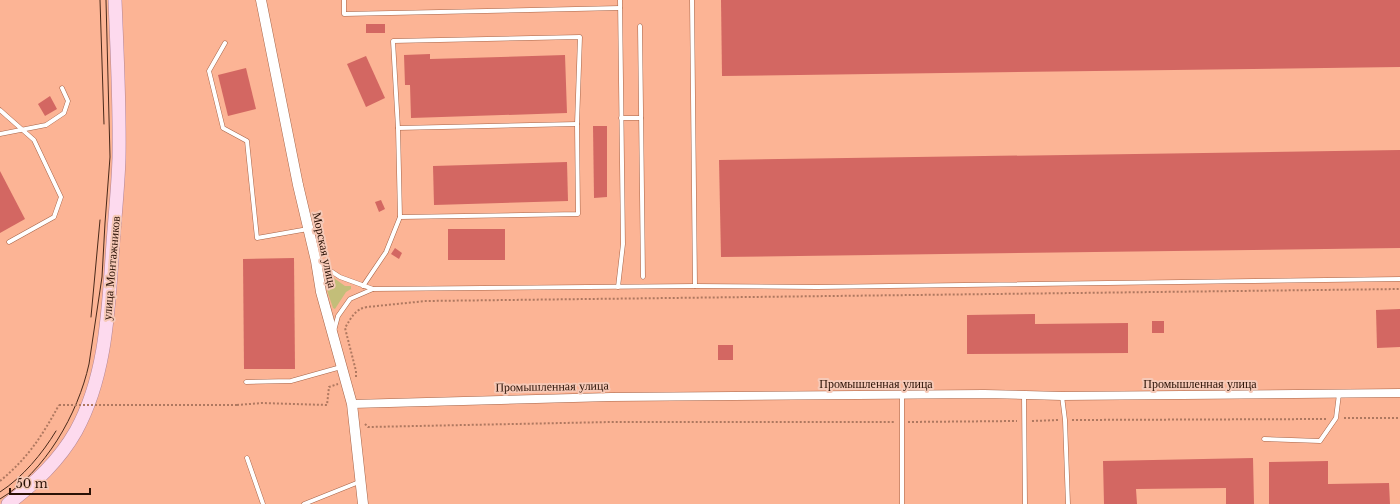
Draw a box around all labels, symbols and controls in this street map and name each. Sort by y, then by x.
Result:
street label: Морская улица [310,211,341,290]
street label: улица Монтажников [99,215,123,321]
street label: Промышленная улица [819,376,933,391]
street label: Промышленная улица [1143,376,1257,391]
street label: Промышленная улица [495,377,609,394]
scale bar [10,470,90,496]
text: 50 m [16,476,48,491]

